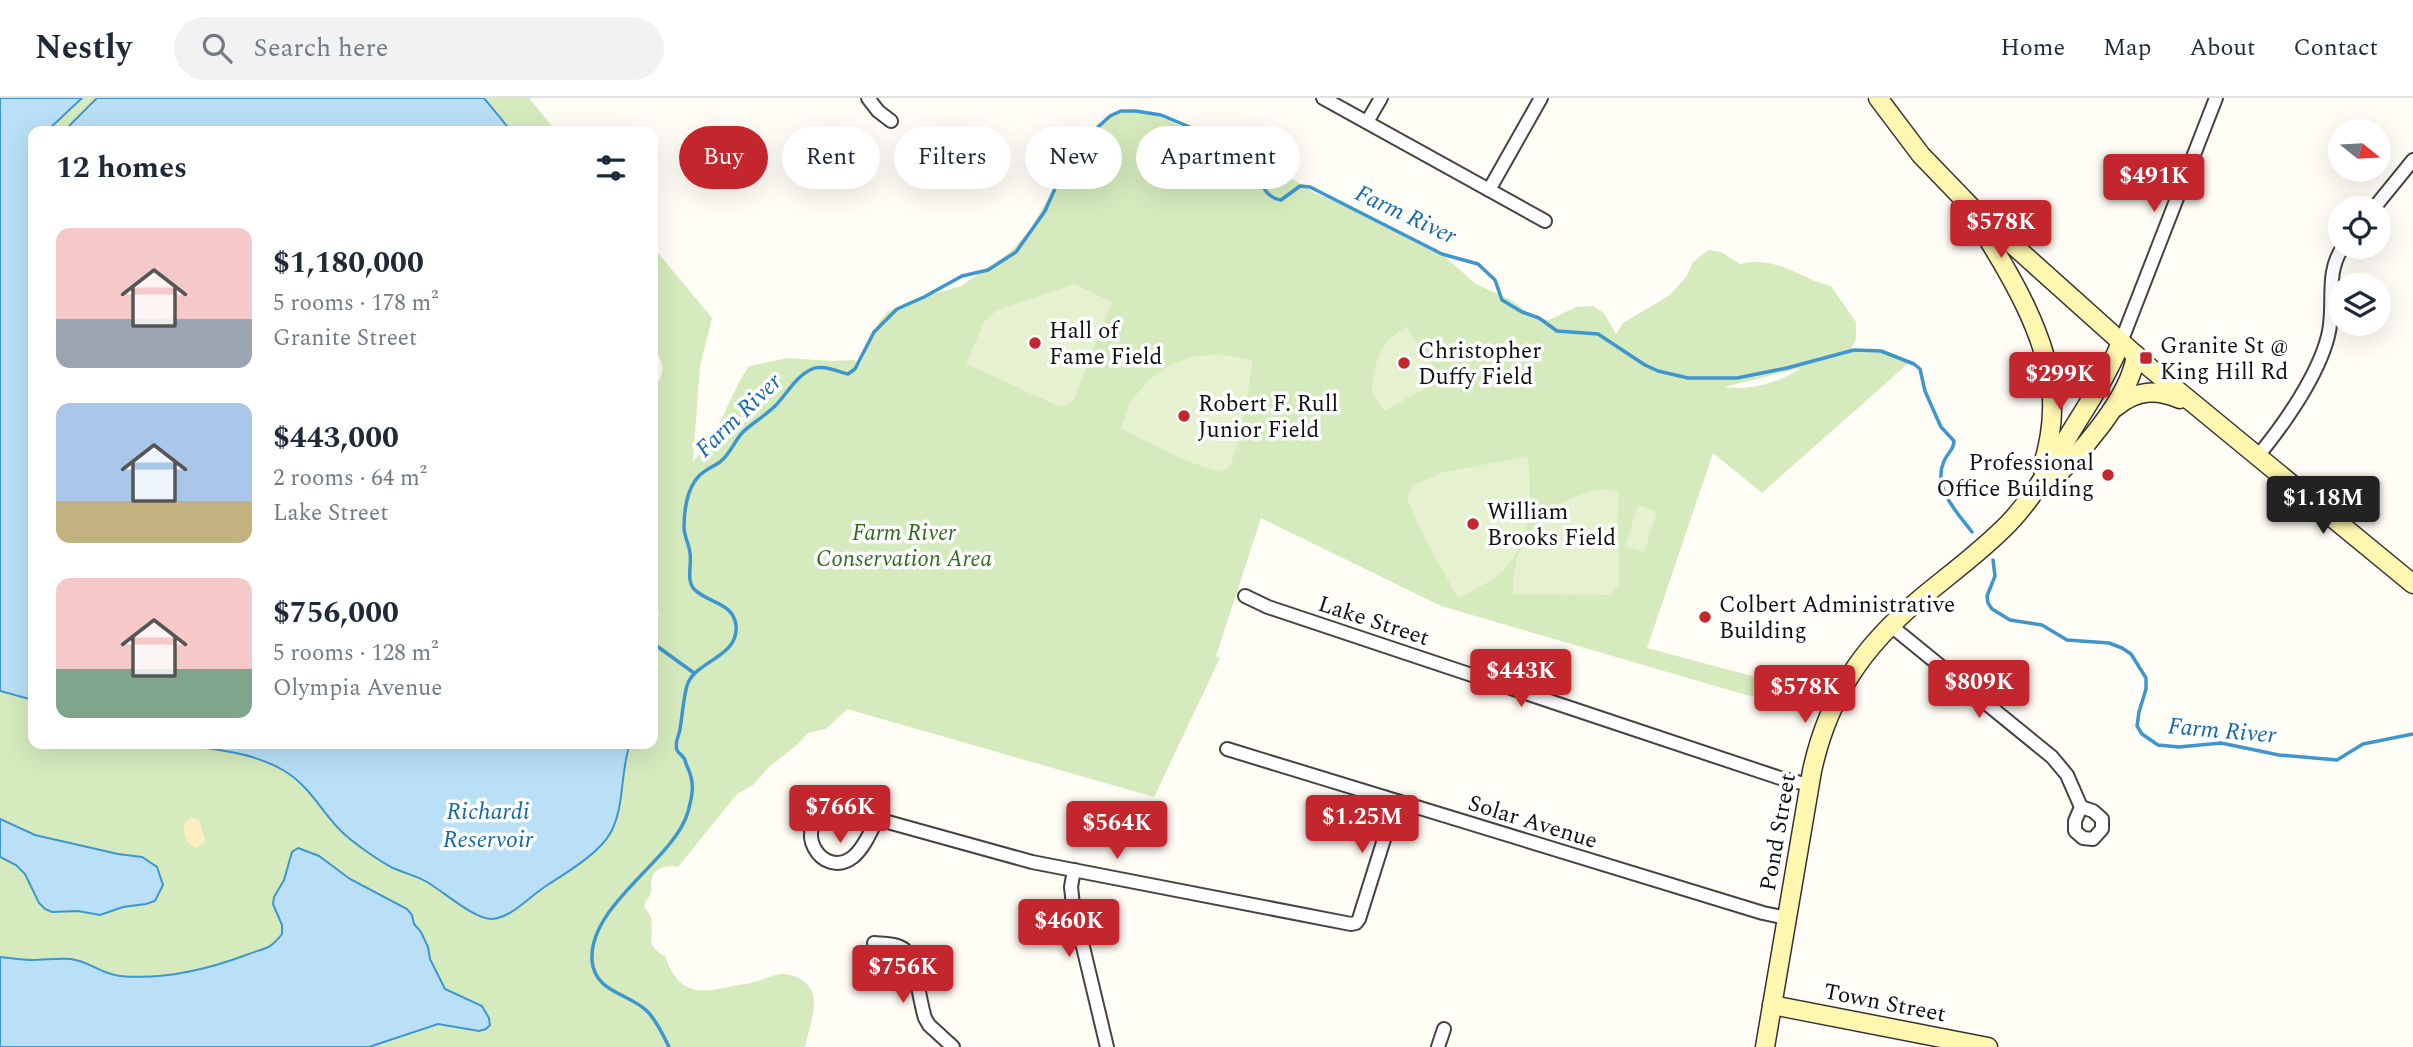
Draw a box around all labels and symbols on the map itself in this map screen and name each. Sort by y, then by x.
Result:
north arrow [2328,119,2390,182]
pin: $491K [2105,155,2203,214]
water label: Farm River [1349,176,1463,254]
pin: $578K [1952,200,2050,260]
place label: Hall of Fame Field [1049,314,1163,375]
place label: Granite St @ King Hill Rd [2160,329,2289,390]
place label: Christopher Duffy Field [1418,334,1541,395]
marker: Hall of Fame Field [1027,335,1043,351]
marker: Granite St @ King Hill Rd [2138,350,2154,366]
pin: $299K [2011,352,2109,412]
marker: Christopher Duffy Field [1396,355,1412,371]
water label: Farm River [687,365,791,466]
place label: Robert F. Rull Junior Field [1198,387,1338,448]
marker: Robert F. Rull Junior Field [1176,408,1192,424]
place label: Professional Office Building [1936,446,2094,507]
marker: Professional Office Building [2100,467,2116,483]
pin: $1.18M [2266,476,2380,536]
place label: William Brooks Field [1487,495,1616,556]
park label: Farm River Conservation Area [816,516,992,577]
marker: William Brooks Field [1465,516,1481,532]
street label: Lake Street [1313,587,1434,656]
place label: Colbert Administrative Building [1719,588,1955,649]
marker: Colbert Administrative Building [1697,609,1713,625]
pin: $443K [1472,650,1570,709]
pin: $809K [1930,660,2028,720]
pin: $578K [1756,666,1854,725]
water label: Farm River [2166,708,2278,754]
street label: Pond Street [1751,771,1806,894]
pin: $766K [791,786,889,845]
street label: Solar Avenue [1463,786,1602,859]
water label: Richardi Reservoir [443,794,534,858]
pin: $1.25M [1305,796,1419,855]
pin: $564K [1068,802,1166,861]
pin: $460K [1020,900,1118,959]
pin: $756K [854,946,952,1005]
street label: Town Street [1821,975,1949,1032]

